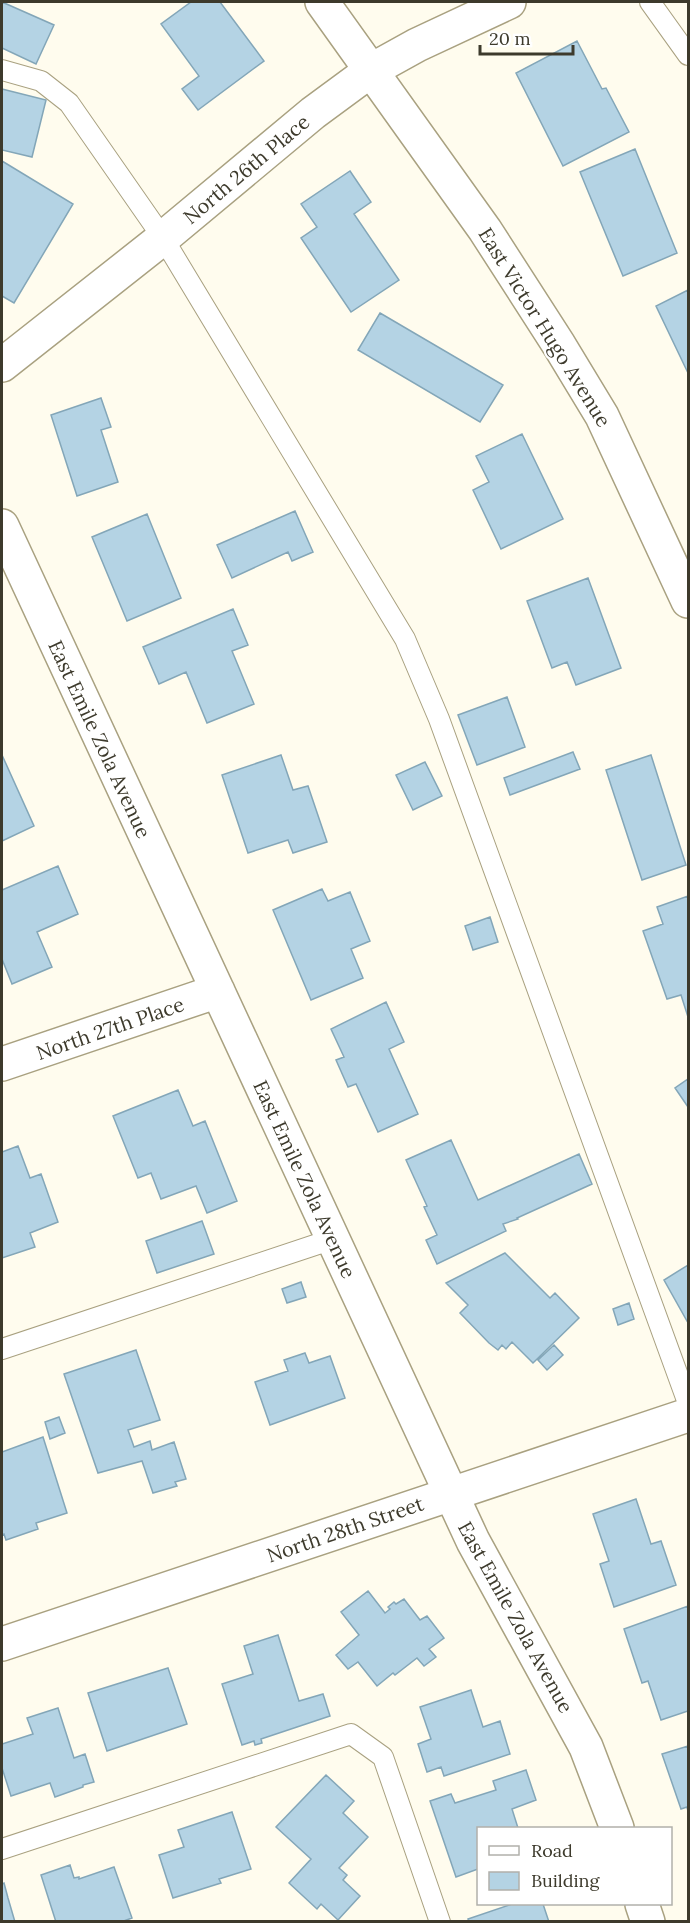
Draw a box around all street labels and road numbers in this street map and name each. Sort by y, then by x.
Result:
street label: North 26th Place [178,109,314,229]
street label: East Victor Hugo Avenue [473,223,617,431]
street label: East Emile Zola Avenue [43,636,157,842]
street label: North 27th Place [33,991,187,1065]
street label: East Emile Zola Avenue [248,1076,362,1282]
street label: North 28th Street [263,1490,427,1568]
street label: East Emile Zola Avenue [453,1517,579,1717]

